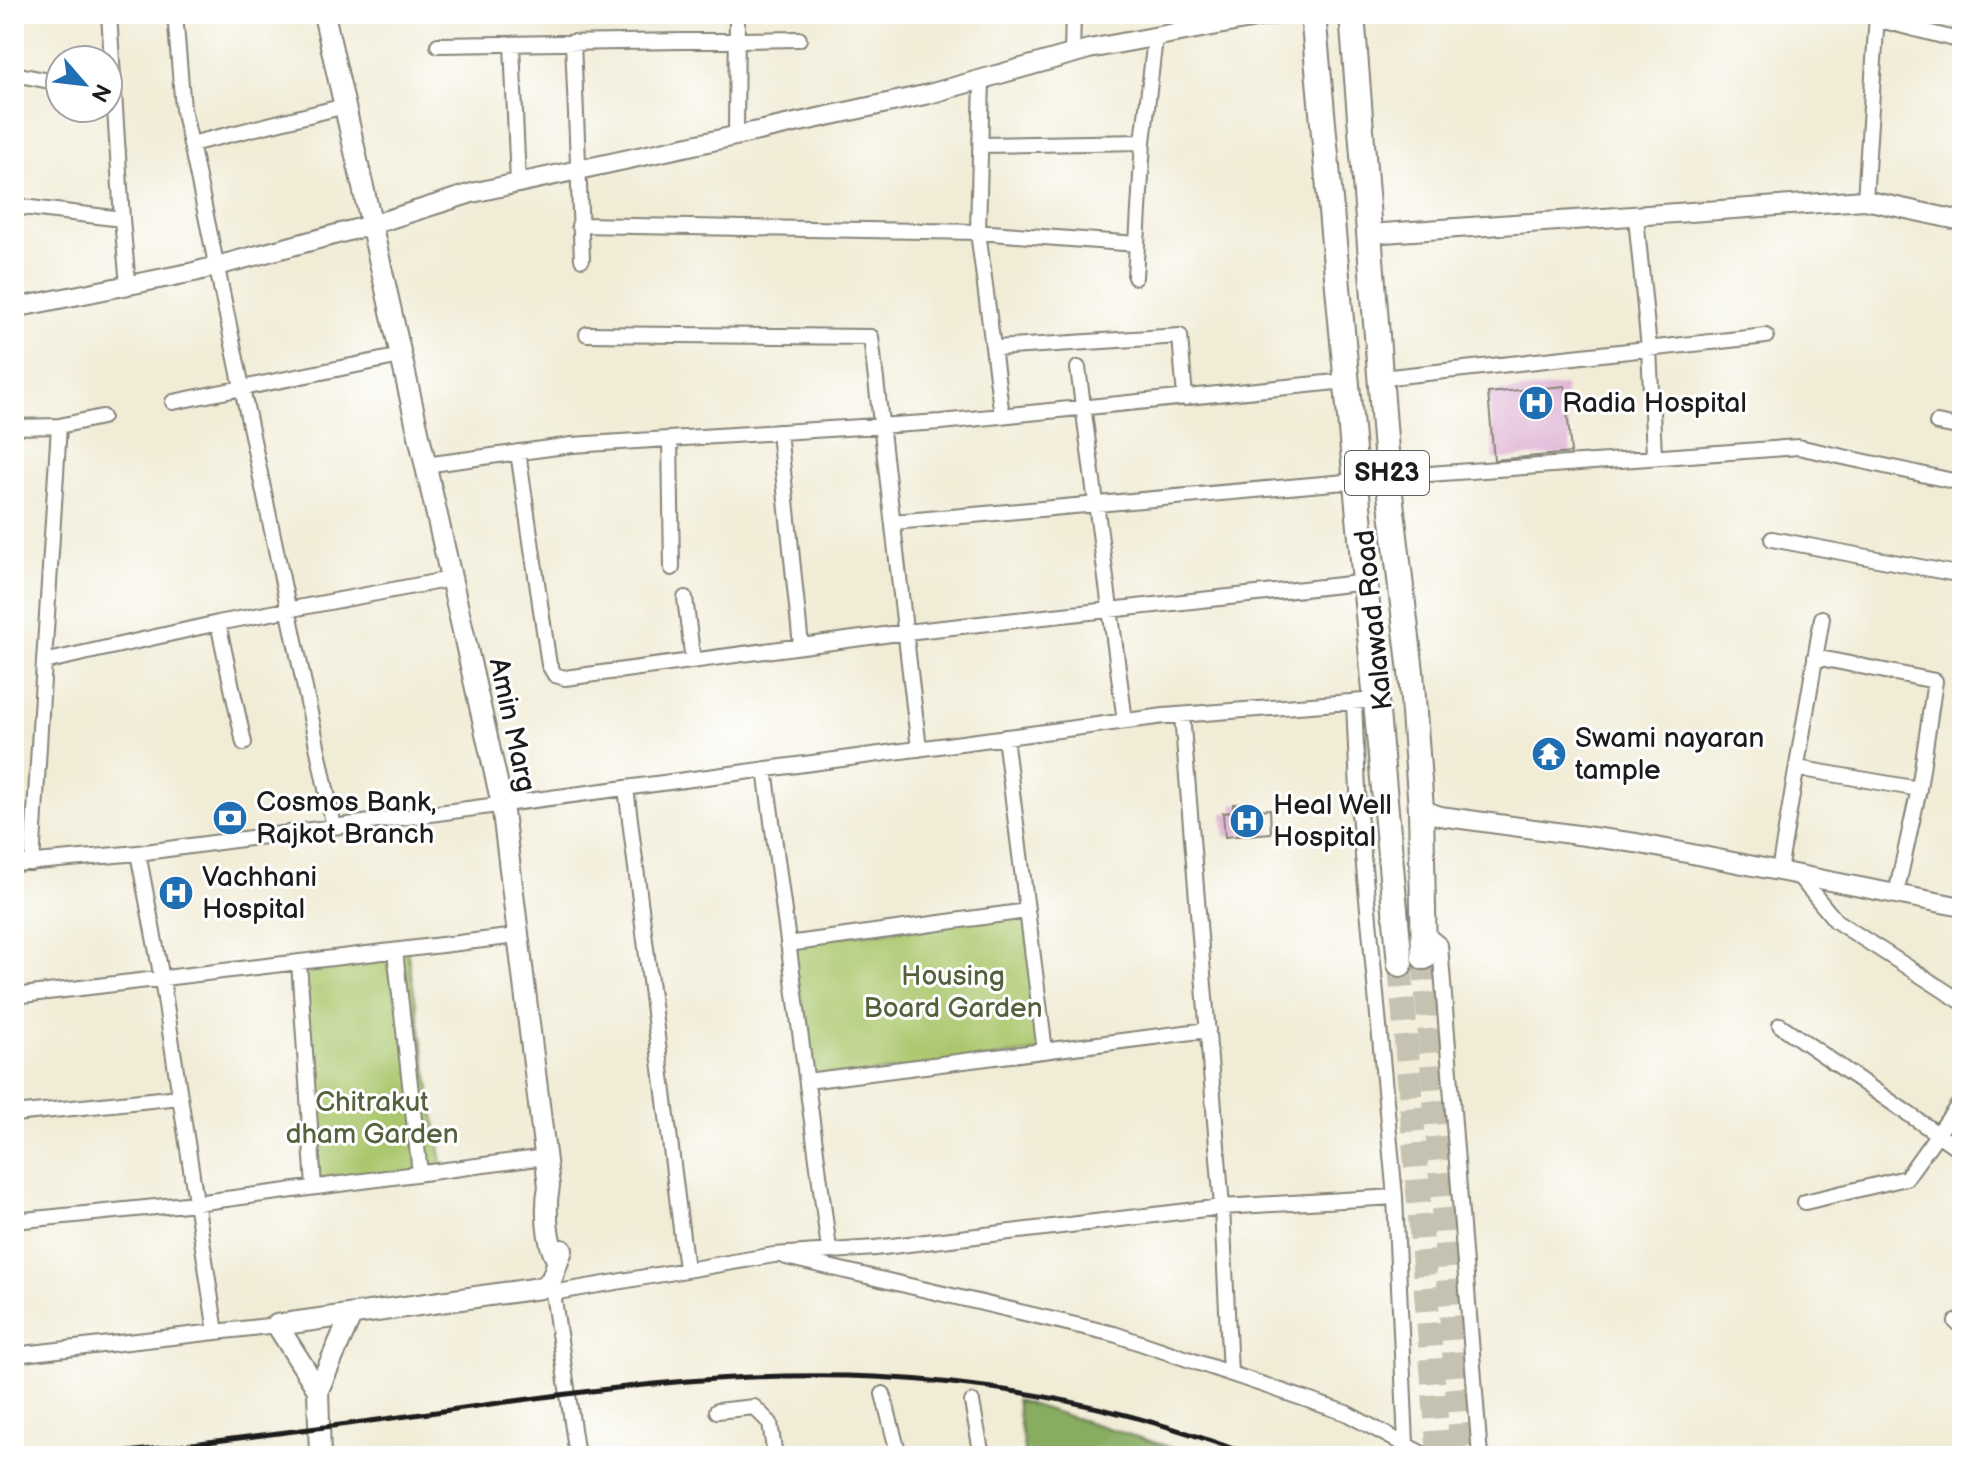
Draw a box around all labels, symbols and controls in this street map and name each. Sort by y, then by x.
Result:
north arrow [44,44,124,124]
text: N [85,79,116,106]
hospital icon: Radia Hospital [1517,384,1555,422]
place label: Radia Hospital [1562,387,1747,420]
road number: SH23 [1345,451,1429,495]
street label: Kalawad Road [1348,528,1400,712]
street label: Amin Marg [482,655,542,795]
place label: Swami nayaran tample [1575,722,1764,787]
temple icon: Swami nayaran tample [1530,735,1568,773]
place label: Cosmos Bank, Rajkot Branch [256,786,436,851]
place label: Heal Well Hospital [1273,789,1392,854]
bank icon: Cosmos Bank, Rajkot Branch [211,799,249,837]
hospital icon: Heal Well Hospital [1228,802,1266,840]
place label: Vachhani Hospital [202,861,317,926]
hospital icon: Vachhani Hospital [157,874,195,912]
park label: Housing Board Garden [864,960,1042,1025]
park label: Chitrakut dham Garden [286,1086,458,1151]

